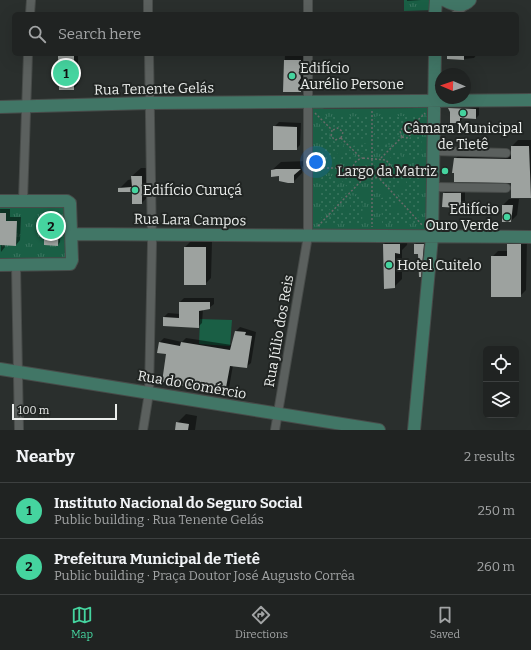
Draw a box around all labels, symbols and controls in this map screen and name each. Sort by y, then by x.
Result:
search box [12,12,519,56]
icon: search [26,23,48,45]
text: Search here [58,25,141,43]
pin: 1 [53,58,79,88]
place label: Edifício Aurélio Persone [300,60,404,93]
north arrow [435,68,471,104]
marker: Edifício Aurélio Persone [287,71,297,81]
street label: Rua Tenente Gelás [94,79,214,99]
marker: Câmara Municipal de Tietê [458,108,468,118]
place label: Câmara Municipal de Tietê [403,120,523,153]
your location [306,152,326,172]
place label: Largo da Matriz [337,163,437,180]
marker: Largo da Matriz [440,166,450,176]
place label: Edifício Curuçá [143,182,242,199]
marker: Edifício Curuçá [130,185,140,195]
place label: Edifício Ouro Verde [425,201,499,234]
pin: 2 [38,211,64,241]
street label: Rua Lara Campos [134,211,246,229]
marker: Edifício Ouro Verde [502,212,512,222]
place label: Hotel Cuitelo [397,257,481,274]
marker: Hotel Cuitelo [384,260,394,270]
street label: Rua Júlio dos Reis [261,274,297,388]
map controls [483,346,519,418]
button: locate [483,346,519,382]
street label: Rua do Comércio [136,367,248,403]
button: layers [483,382,519,418]
scale bar [12,402,117,421]
text: 100 m [18,404,49,417]
text: Nearby [16,446,75,467]
text: 2 results [464,449,515,464]
text: Instituto Nacional do Seguro Social [54,494,303,512]
text: 1 [26,503,32,518]
text: 250 m [478,503,515,518]
text: Public building · Rua Tenente Gelás [54,512,264,527]
text: Prefeitura Municipal de Tietê [54,550,260,568]
text: 2 [25,559,33,574]
text: 260 m [477,559,515,574]
text: Public building · Praça Doutor José Augusto Corrêa [54,568,355,583]
tab: Map [71,604,93,641]
tab: Directions [235,604,288,641]
tab: Saved [430,604,460,641]

